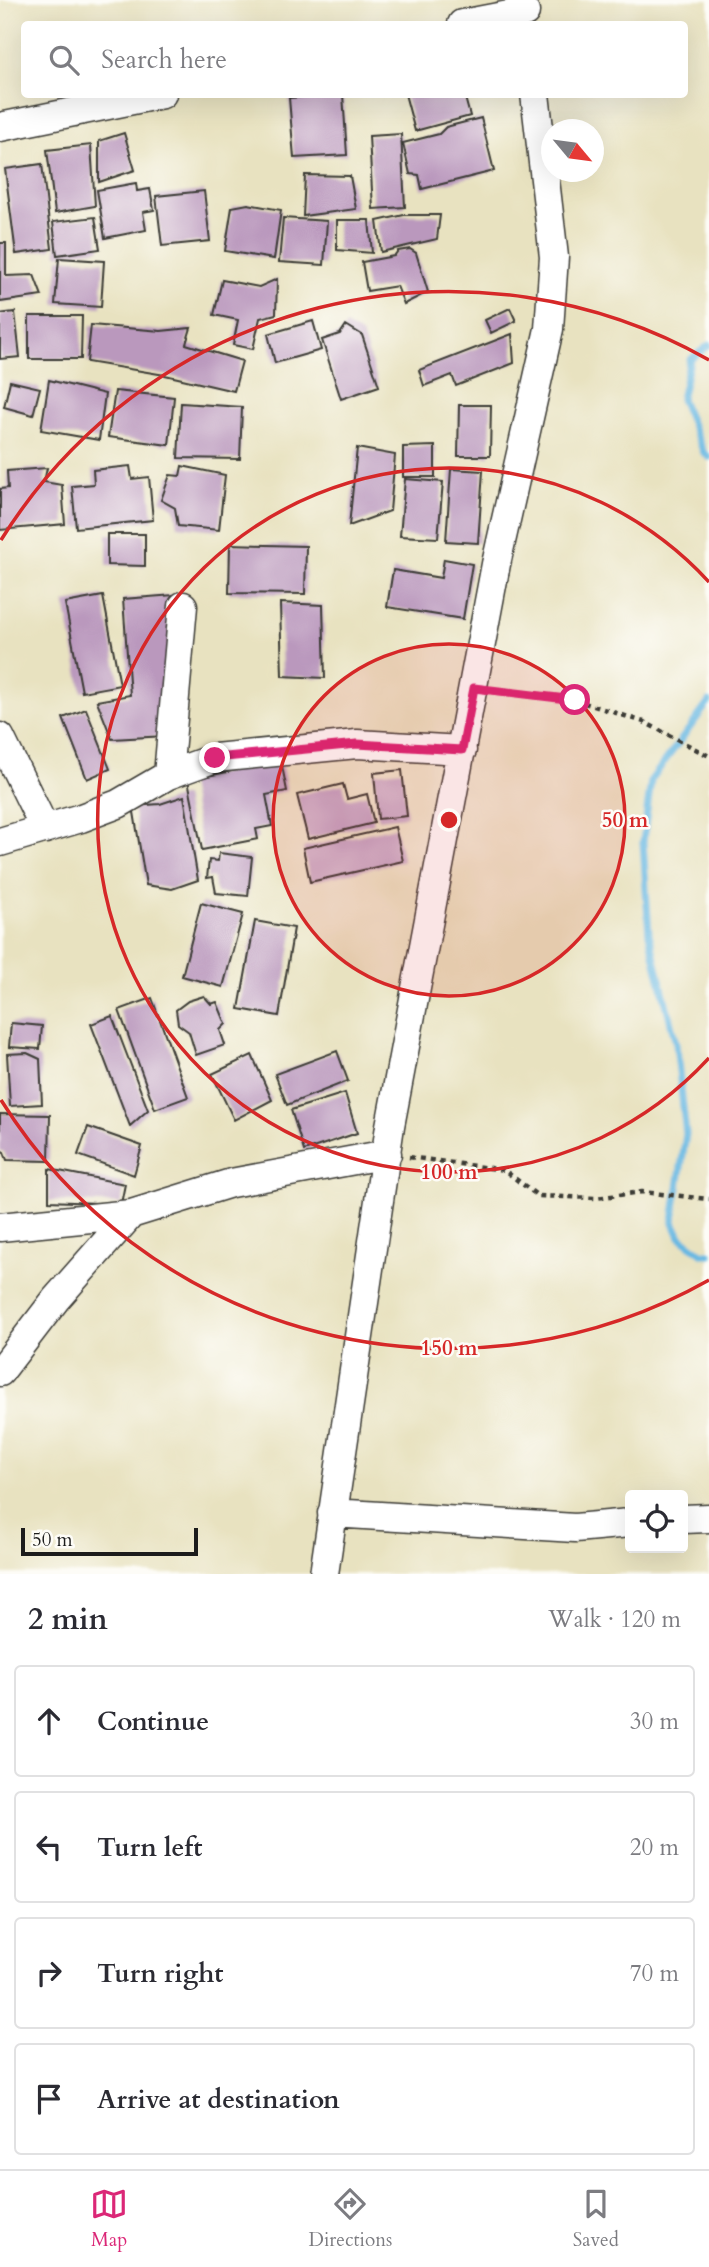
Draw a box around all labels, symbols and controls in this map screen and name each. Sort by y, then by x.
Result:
search box [21,21,688,98]
icon: search [45,41,83,79]
text: Search here [101,42,227,77]
north arrow [541,119,604,182]
route start [559,684,590,715]
route end [199,742,230,773]
text: 50 m [602,806,649,835]
centre of rings [437,808,461,832]
text: 100 m [420,1158,478,1187]
text: 150 m [420,1334,478,1363]
map controls [625,1490,688,1553]
button: locate [625,1490,688,1553]
scale bar [21,1525,198,1557]
text: 50 m [32,1527,73,1553]
text: 2 min [28,1599,108,1640]
text: Walk · 120 m [548,1604,681,1635]
icon: ahead [30,1702,68,1740]
text: Continue [97,1704,209,1739]
text: 30 m [630,1706,679,1737]
icon: left [30,1828,68,1866]
text: Turn left [97,1830,202,1865]
text: 20 m [630,1832,679,1863]
icon: right [30,1954,68,1992]
text: Turn right [97,1956,224,1991]
text: 70 m [630,1958,679,1989]
icon: arrive [30,2080,68,2118]
text: Arrive at destination [97,2082,340,2117]
tab: Map [90,2185,128,2253]
tab: Directions [309,2185,392,2253]
tab: Saved [573,2185,619,2253]

